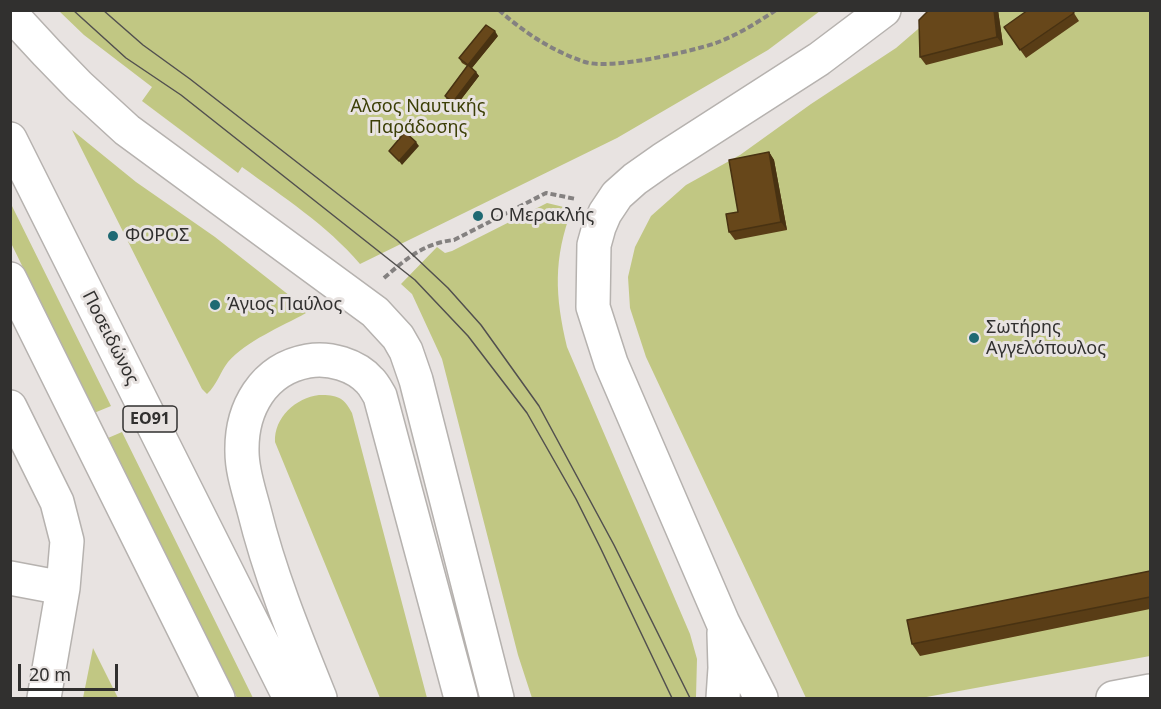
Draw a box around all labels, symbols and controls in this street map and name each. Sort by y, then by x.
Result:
park label: Αλσος Ναυτικής Παράδοσης [350,96,486,138]
place label: Ο Μερακλής [490,205,594,227]
marker: Ο Μερακλής [471,209,485,223]
place label: ΦΟΡΟΣ [125,225,189,247]
marker: ΦΟΡΟΣ [106,229,120,243]
street label: Ποσειδώνος [77,288,143,388]
place label: Άγιος Παύλος [227,294,342,316]
marker: Άγιος Παύλος [208,298,222,312]
place label: Σωτήρης Αγγελόπουλος [986,317,1106,360]
marker: Σωτήρης Αγγελόπουλος [967,331,981,345]
road number: ΕΟ91 [123,406,177,432]
scale bar [21,652,122,690]
text: 20 m [29,662,71,686]

